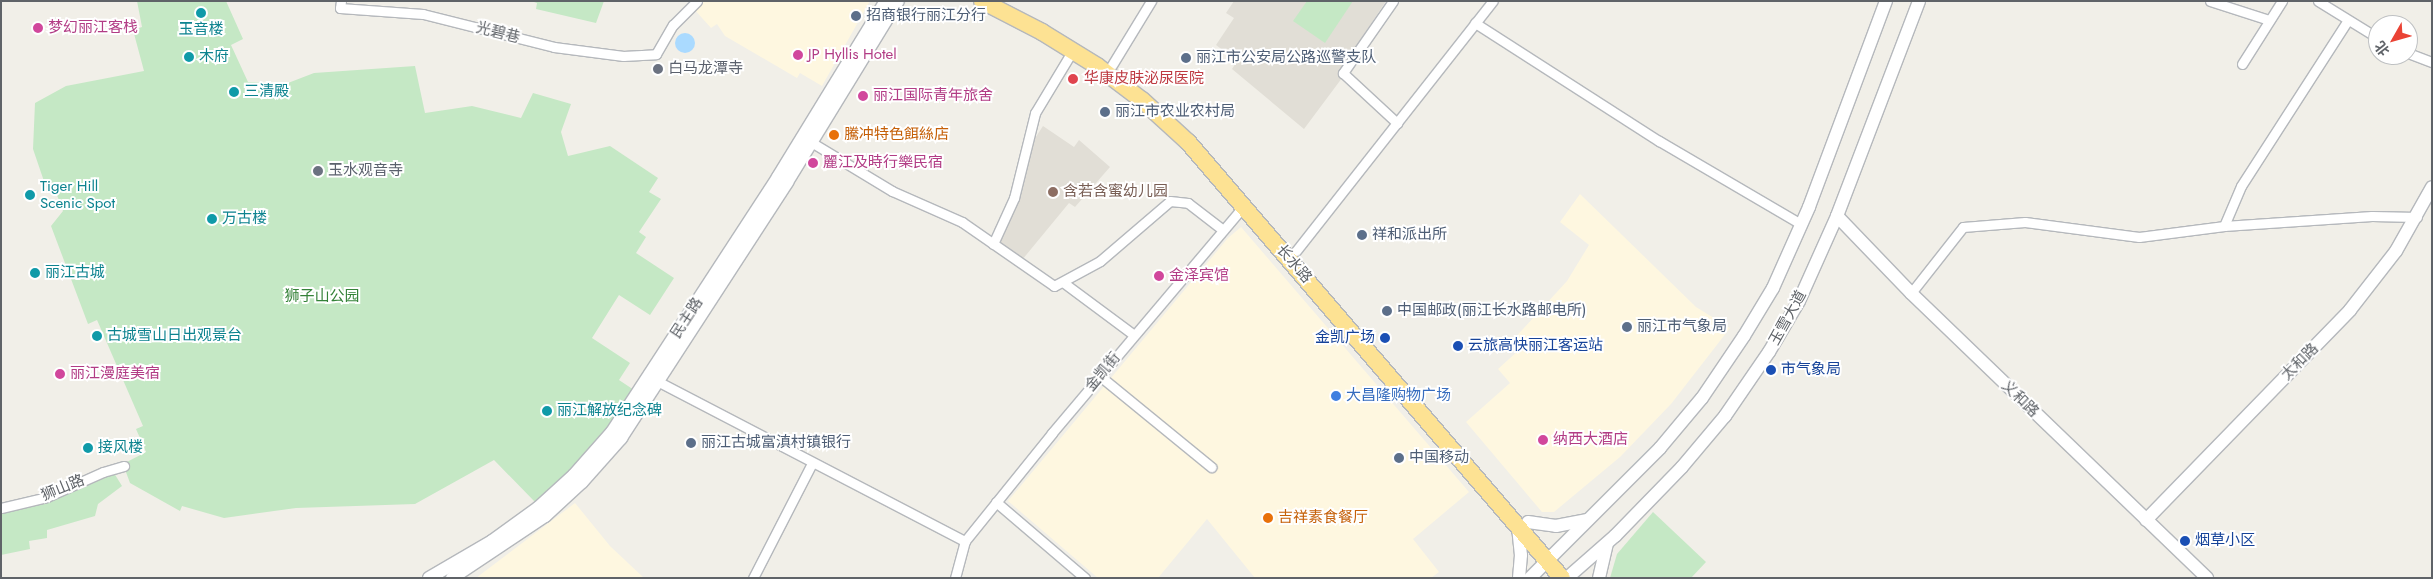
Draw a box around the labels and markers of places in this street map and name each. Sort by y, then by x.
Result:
marker: 玉音楼 [195,7,207,19]
place label: 招商银行丽江分行 [866,7,986,25]
marker: 招商银行丽江分行 [850,10,862,22]
place label: 梦幻丽江客栈 [48,19,138,37]
place label: 玉音楼 [179,21,223,39]
marker: 梦幻丽江客栈 [32,22,44,34]
place label: JP Hyllis Hotel [808,46,897,64]
place label: 木府 [199,48,229,66]
marker: JP Hyllis Hotel [792,49,804,61]
place label: 丽江市公安局公路巡警支队 [1196,49,1376,67]
marker: 木府 [183,51,195,63]
marker: 丽江市公安局公路巡警支队 [1180,52,1192,64]
place label: 白马龙潭寺 [668,60,743,78]
marker: 白马龙潭寺 [652,63,664,75]
place label: 华康皮肤泌尿医院 [1084,70,1204,88]
marker: 华康皮肤泌尿医院 [1066,72,1080,86]
place label: 三清殿 [244,83,289,101]
marker: 三清殿 [228,86,240,98]
place label: 丽江国际青年旅舍 [873,87,993,105]
marker: 丽江国际青年旅舍 [857,90,869,102]
place label: 丽江市农业农村局 [1115,103,1235,121]
marker: 丽江市农业农村局 [1099,106,1111,118]
place label: 騰冲特色餌絲店 [844,126,949,144]
marker: 騰冲特色餌絲店 [828,129,840,141]
place label: 麗江及時行樂民宿 [823,154,943,172]
marker: 麗江及時行樂民宿 [807,157,819,169]
place label: 玉水观音寺 [328,162,403,180]
marker: 玉水观音寺 [312,165,324,177]
place label: Tiger Hill Scenic Spot [40,177,115,212]
place label: 含若含蜜幼儿园 [1063,183,1168,201]
marker: 含若含蜜幼儿园 [1047,186,1059,198]
marker: Tiger Hill Scenic Spot [24,189,36,201]
place label: 万古楼 [222,210,267,228]
marker: 万古楼 [206,213,218,225]
place label: 祥和派出所 [1372,226,1447,244]
marker: 祥和派出所 [1356,229,1368,241]
place label: 丽江古城 [45,264,105,282]
marker: 丽江古城 [29,267,41,279]
place label: 金泽宾馆 [1169,267,1229,285]
marker: 金泽宾馆 [1153,270,1165,282]
place label: 中国邮政(丽江长水路邮电所) [1397,302,1586,320]
marker: 中国邮政(丽江长水路邮电所) [1381,305,1393,317]
place label: 丽江市气象局 [1637,318,1727,336]
marker: 丽江市气象局 [1621,321,1633,333]
place label: 古城雪山日出观景台 [107,327,242,345]
place label: 金凯广场 [1315,329,1375,347]
marker: 古城雪山日出观景台 [91,330,103,342]
marker: 金凯广场 [1379,332,1391,344]
place label: 云旅高快丽江客运站 [1468,337,1603,355]
marker: 云旅高快丽江客运站 [1452,340,1464,352]
place label: 市气象局 [1781,361,1841,379]
marker: 市气象局 [1765,364,1777,376]
place label: 丽江漫庭美宿 [70,365,160,383]
marker: 丽江漫庭美宿 [54,368,66,380]
place label: 大昌隆购物广场 [1346,387,1451,405]
marker: 大昌隆购物广场 [1330,390,1342,402]
place label: 丽江解放纪念碑 [557,402,662,420]
marker: 丽江解放纪念碑 [541,405,553,417]
place label: 纳西大酒店 [1553,431,1628,449]
place label: 丽江古城富滇村镇银行 [701,434,851,452]
marker: 纳西大酒店 [1537,434,1549,446]
marker: 丽江古城富滇村镇银行 [685,437,697,449]
place label: 接风楼 [98,439,143,457]
marker: 接风楼 [82,442,94,454]
place label: 中国移动 [1409,449,1469,467]
marker: 中国移动 [1393,452,1405,464]
place label: 吉祥素食餐厅 [1278,509,1368,527]
marker: 吉祥素食餐厅 [1262,512,1274,524]
place label: 烟草小区 [2195,532,2255,550]
marker: 烟草小区 [2179,535,2191,547]

